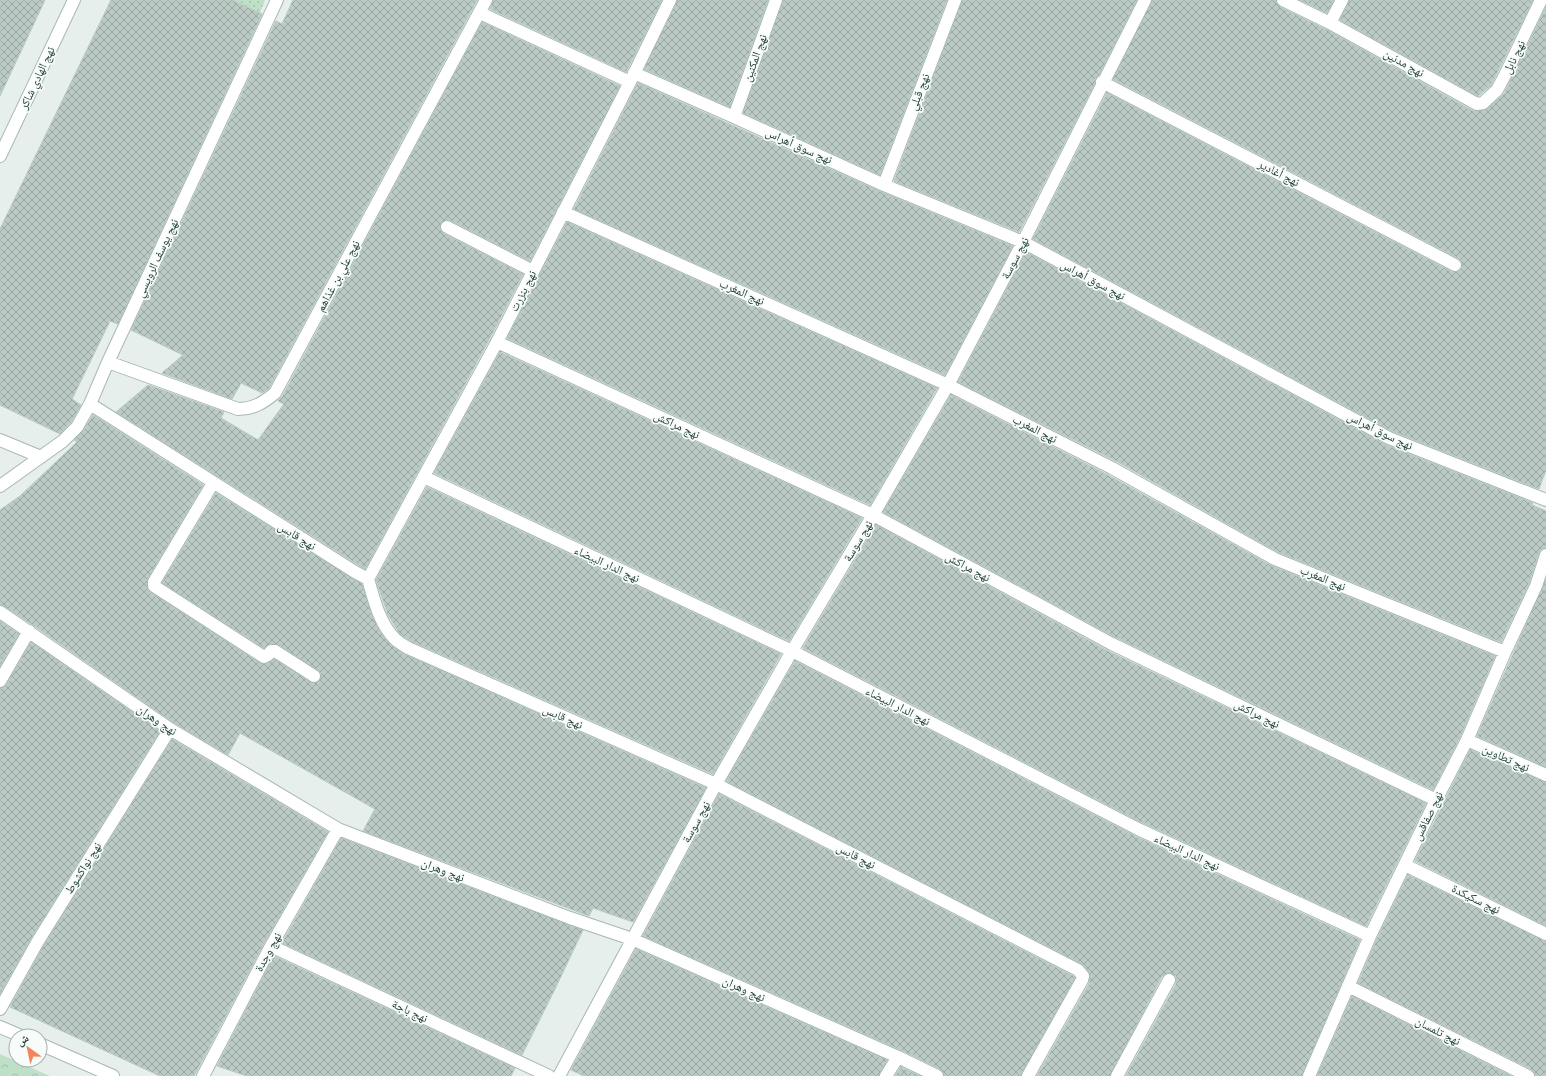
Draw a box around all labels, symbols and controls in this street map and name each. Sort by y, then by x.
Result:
street label: نهج المكنين [740,32,770,84]
street label: نهج نابل [1500,38,1528,76]
street label: نهج الهادي شاكر [16,44,60,114]
street label: نهج مدنين [1381,46,1427,80]
street label: نهج قبلي [906,72,935,114]
street label: نهج سوق أهراس [764,125,834,167]
street label: نهج أغادير [1255,156,1302,190]
street label: نهج يوسف الرويسي [133,217,184,301]
street label: نهج سوسة [998,235,1032,281]
street label: نهج علي بن غذاهم [313,238,365,315]
street label: نهج سوق أهراس [1058,257,1128,303]
street label: نهج بنزرت [507,268,540,314]
street label: نهج المغرب [717,276,767,309]
street label: نهج مراكش [652,408,702,442]
street label: نهج سوق أهراس [1345,409,1415,453]
street label: نهج المغرب [1010,412,1060,446]
street label: نهج سوسة [840,518,876,564]
street label: نهج قابس [275,519,319,553]
street label: نهج الدار البيضاء [572,543,642,586]
street label: نهج مراكش [943,549,993,585]
street label: نهج المغرب [1298,563,1348,594]
street label: نهج الدار البيضاء [863,684,933,729]
street label: نهج مراكش [1232,697,1282,731]
street label: نهج وهران [134,702,180,738]
street label: نهج قابس [541,702,585,732]
street label: نهج تطاوين [1480,741,1532,775]
street label: نهج صفاقس [1410,789,1446,843]
street label: نهج سوسة [679,799,713,845]
street label: نهج الدار البيضاء [1152,831,1222,874]
street label: نهج نواكشوط [62,840,104,896]
street label: نهج قابس [834,840,878,872]
street label: نهج وهران [419,855,467,885]
street label: نهج سكيكدة [1449,881,1503,917]
street label: نهج وجدة [252,930,284,974]
street label: نهج وهران [721,973,767,1005]
street label: نهج باجة [390,997,430,1026]
street label: نهج تلمسان [1413,1014,1463,1048]
north arrow [8,1028,48,1068]
text: ش [14,1031,32,1050]

